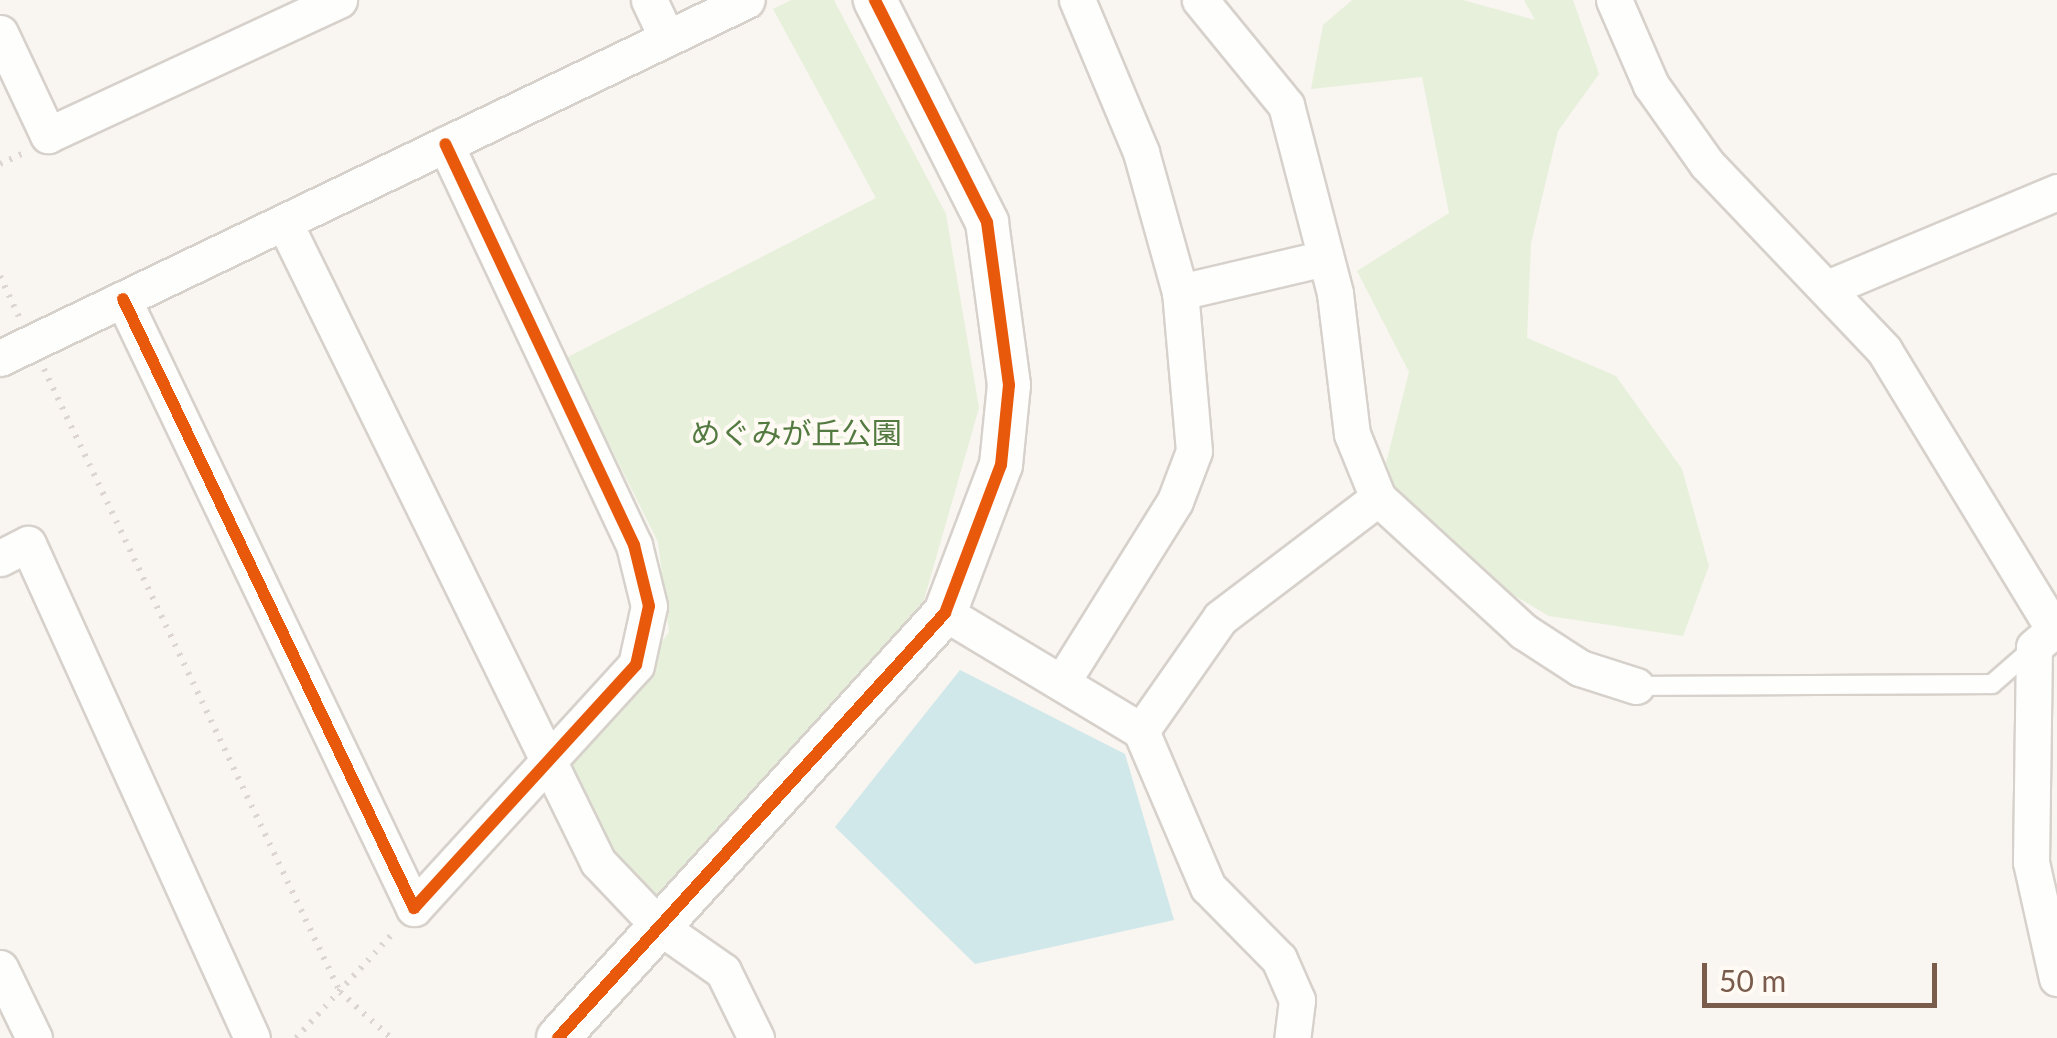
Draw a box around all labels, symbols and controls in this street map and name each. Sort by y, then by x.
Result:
park label: めぐみが丘公園 [691,414,901,450]
scale bar [1707,943,1942,1005]
text: 50 m [1719,962,1786,998]

